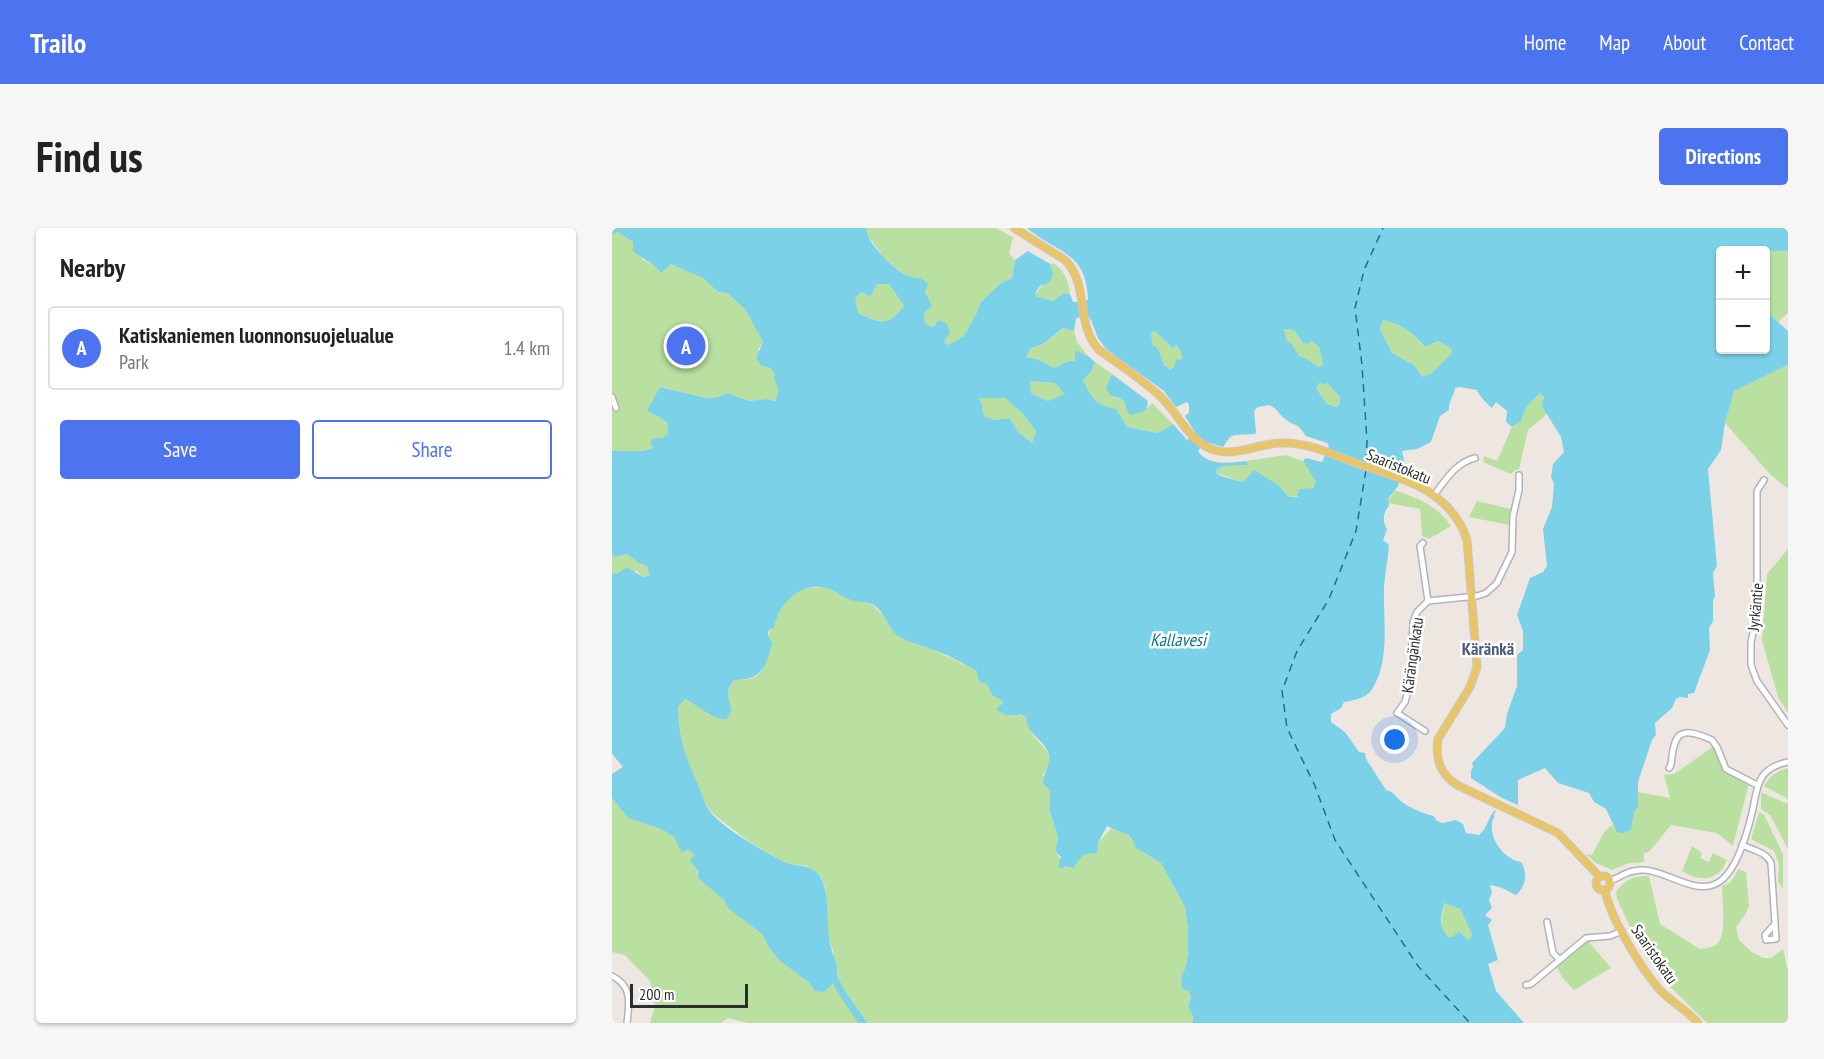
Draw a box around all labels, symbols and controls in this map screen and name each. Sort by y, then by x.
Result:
text: Trailo [30,24,86,61]
text: Home [1524,29,1566,56]
text: Map [1599,29,1630,56]
text: About [1663,29,1706,56]
text: Contact [1739,29,1794,56]
button: Directions [1659,128,1788,185]
text: Find us [36,129,143,184]
map controls [1716,246,1770,354]
button: + [1716,246,1770,300]
text: Nearby [60,251,125,284]
button: − [1716,300,1770,354]
text: Katiskaniemen luonnonsuojelualue [119,321,394,349]
pin: A [666,324,706,368]
text: A [76,335,87,361]
text: 1.4 km [503,335,550,361]
text: Park [119,349,149,375]
button: Save [60,420,300,479]
button: Share [312,420,552,479]
street label: Saaristokatu [1364,444,1434,488]
street label: Jyrkäntie [1743,582,1767,633]
street label: Kärängänkatu [1397,616,1427,694]
water label: Kallavesi [1150,628,1208,651]
district label: Käränkä [1462,637,1514,660]
your location [1380,725,1409,754]
street label: Saaristokatu [1627,920,1683,988]
scale bar [630,981,748,1008]
text: 200 m [639,984,674,1004]

